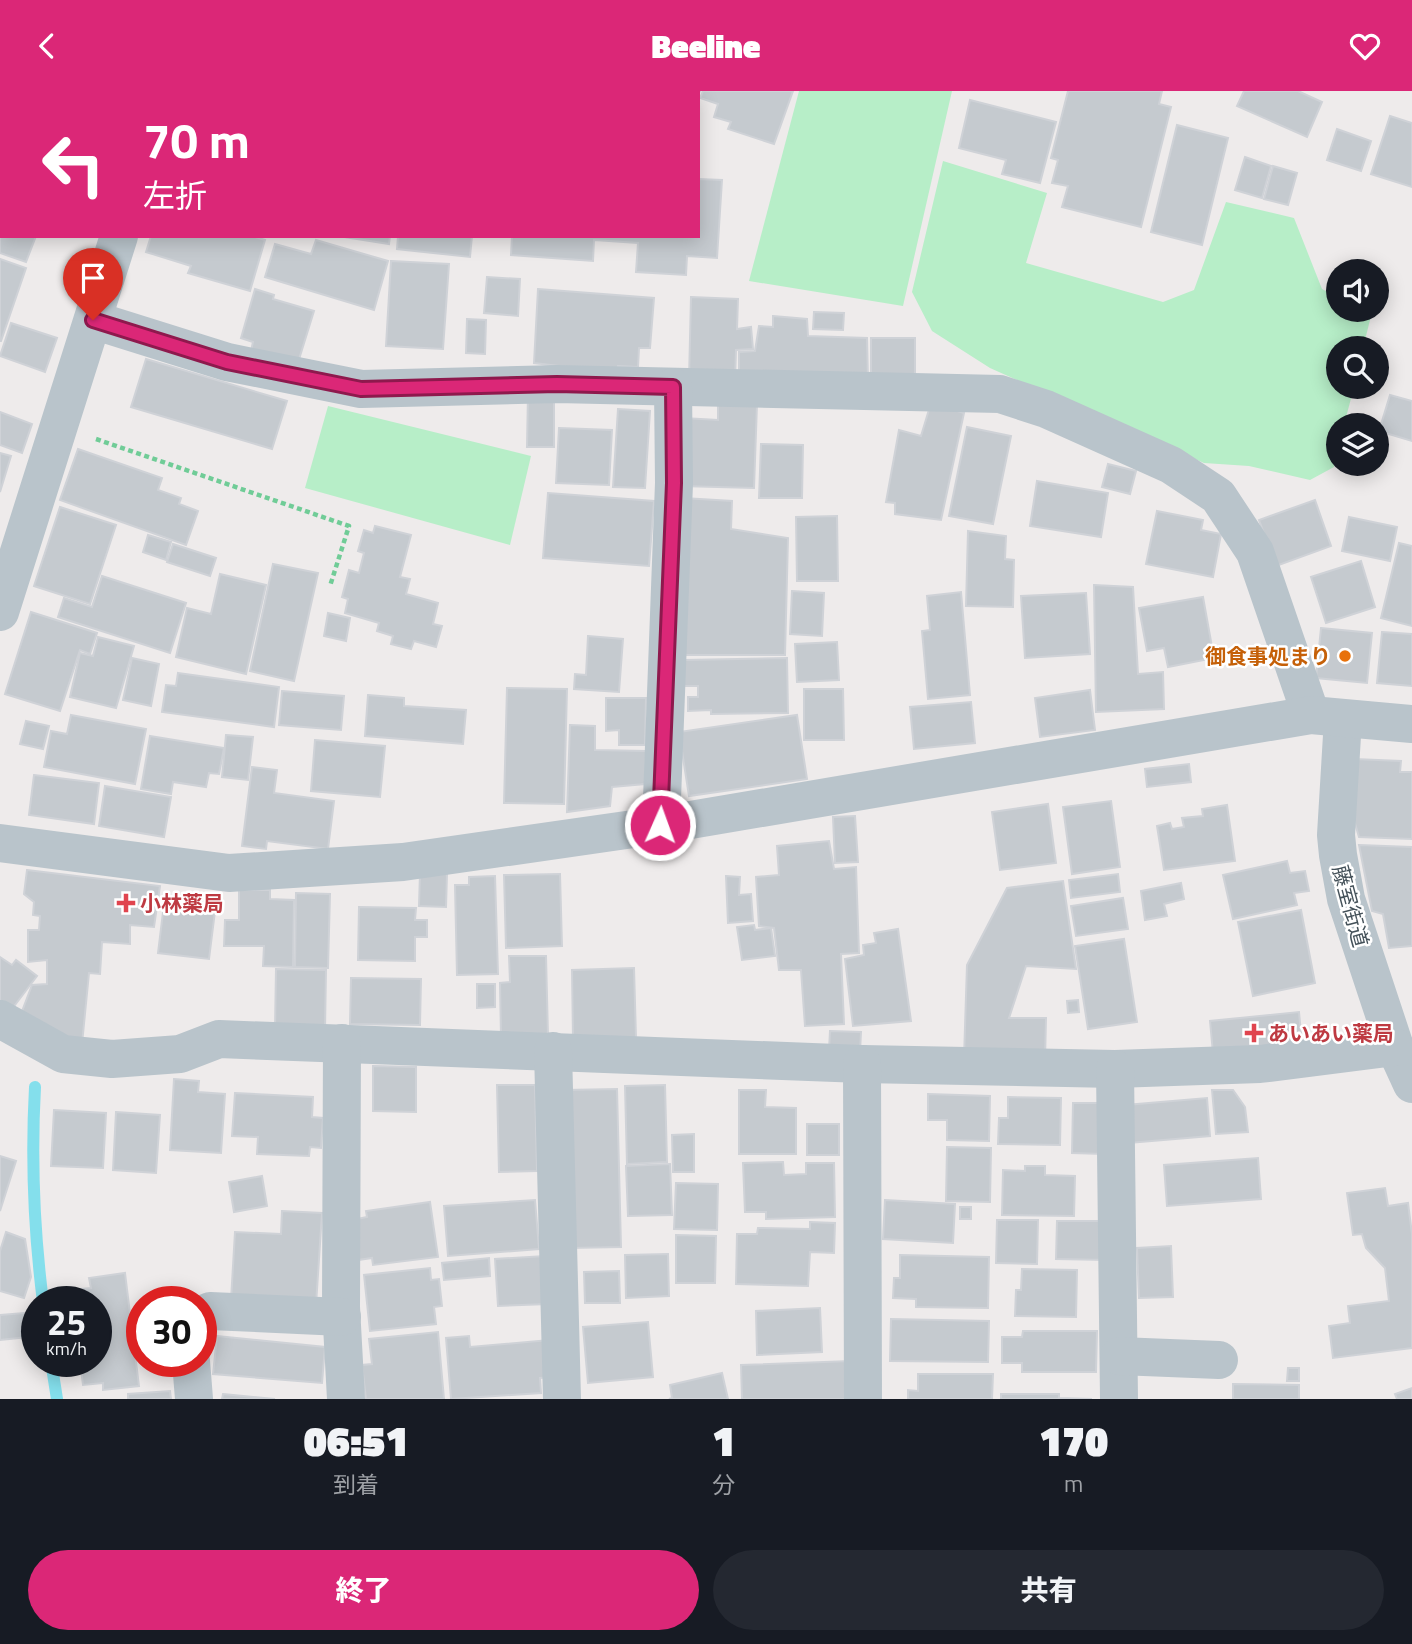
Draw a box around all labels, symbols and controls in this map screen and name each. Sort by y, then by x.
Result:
text: Beeline [652,22,760,70]
icon: back [28,27,66,65]
icon: heart [1346,27,1384,65]
text: 70 m [143,102,250,177]
icon: left [28,119,119,210]
text: 左折 [143,171,207,219]
pin [63,248,123,320]
icon: arrive [74,259,112,297]
map controls [1326,259,1389,476]
button: sound [1326,259,1389,322]
button: search [1326,336,1389,399]
button: layers [1326,413,1389,476]
place label: 御食事処まり [1205,640,1331,672]
marker: 御食事処まり [1337,648,1353,664]
position arrow [623,788,697,862]
street label: 藤室街道 [1325,861,1377,951]
place label: 小林薬局 [140,887,224,919]
marker: 小林薬局 [118,895,134,911]
place label: あいあい薬局 [1268,1017,1394,1049]
marker: あいあい薬局 [1246,1025,1262,1041]
speed limit sign: 30 [126,1286,217,1377]
text: 25 [47,1295,86,1349]
text: km/h [46,1335,87,1362]
text: 06:51 [304,1408,408,1472]
text: 1 [712,1408,735,1472]
text: 170 [1039,1408,1108,1472]
text: m [1064,1466,1083,1501]
text: 到着 [333,1467,379,1502]
text: 分 [712,1467,735,1502]
button: 終了 [28,1550,699,1630]
button: 共有 [713,1550,1384,1630]

